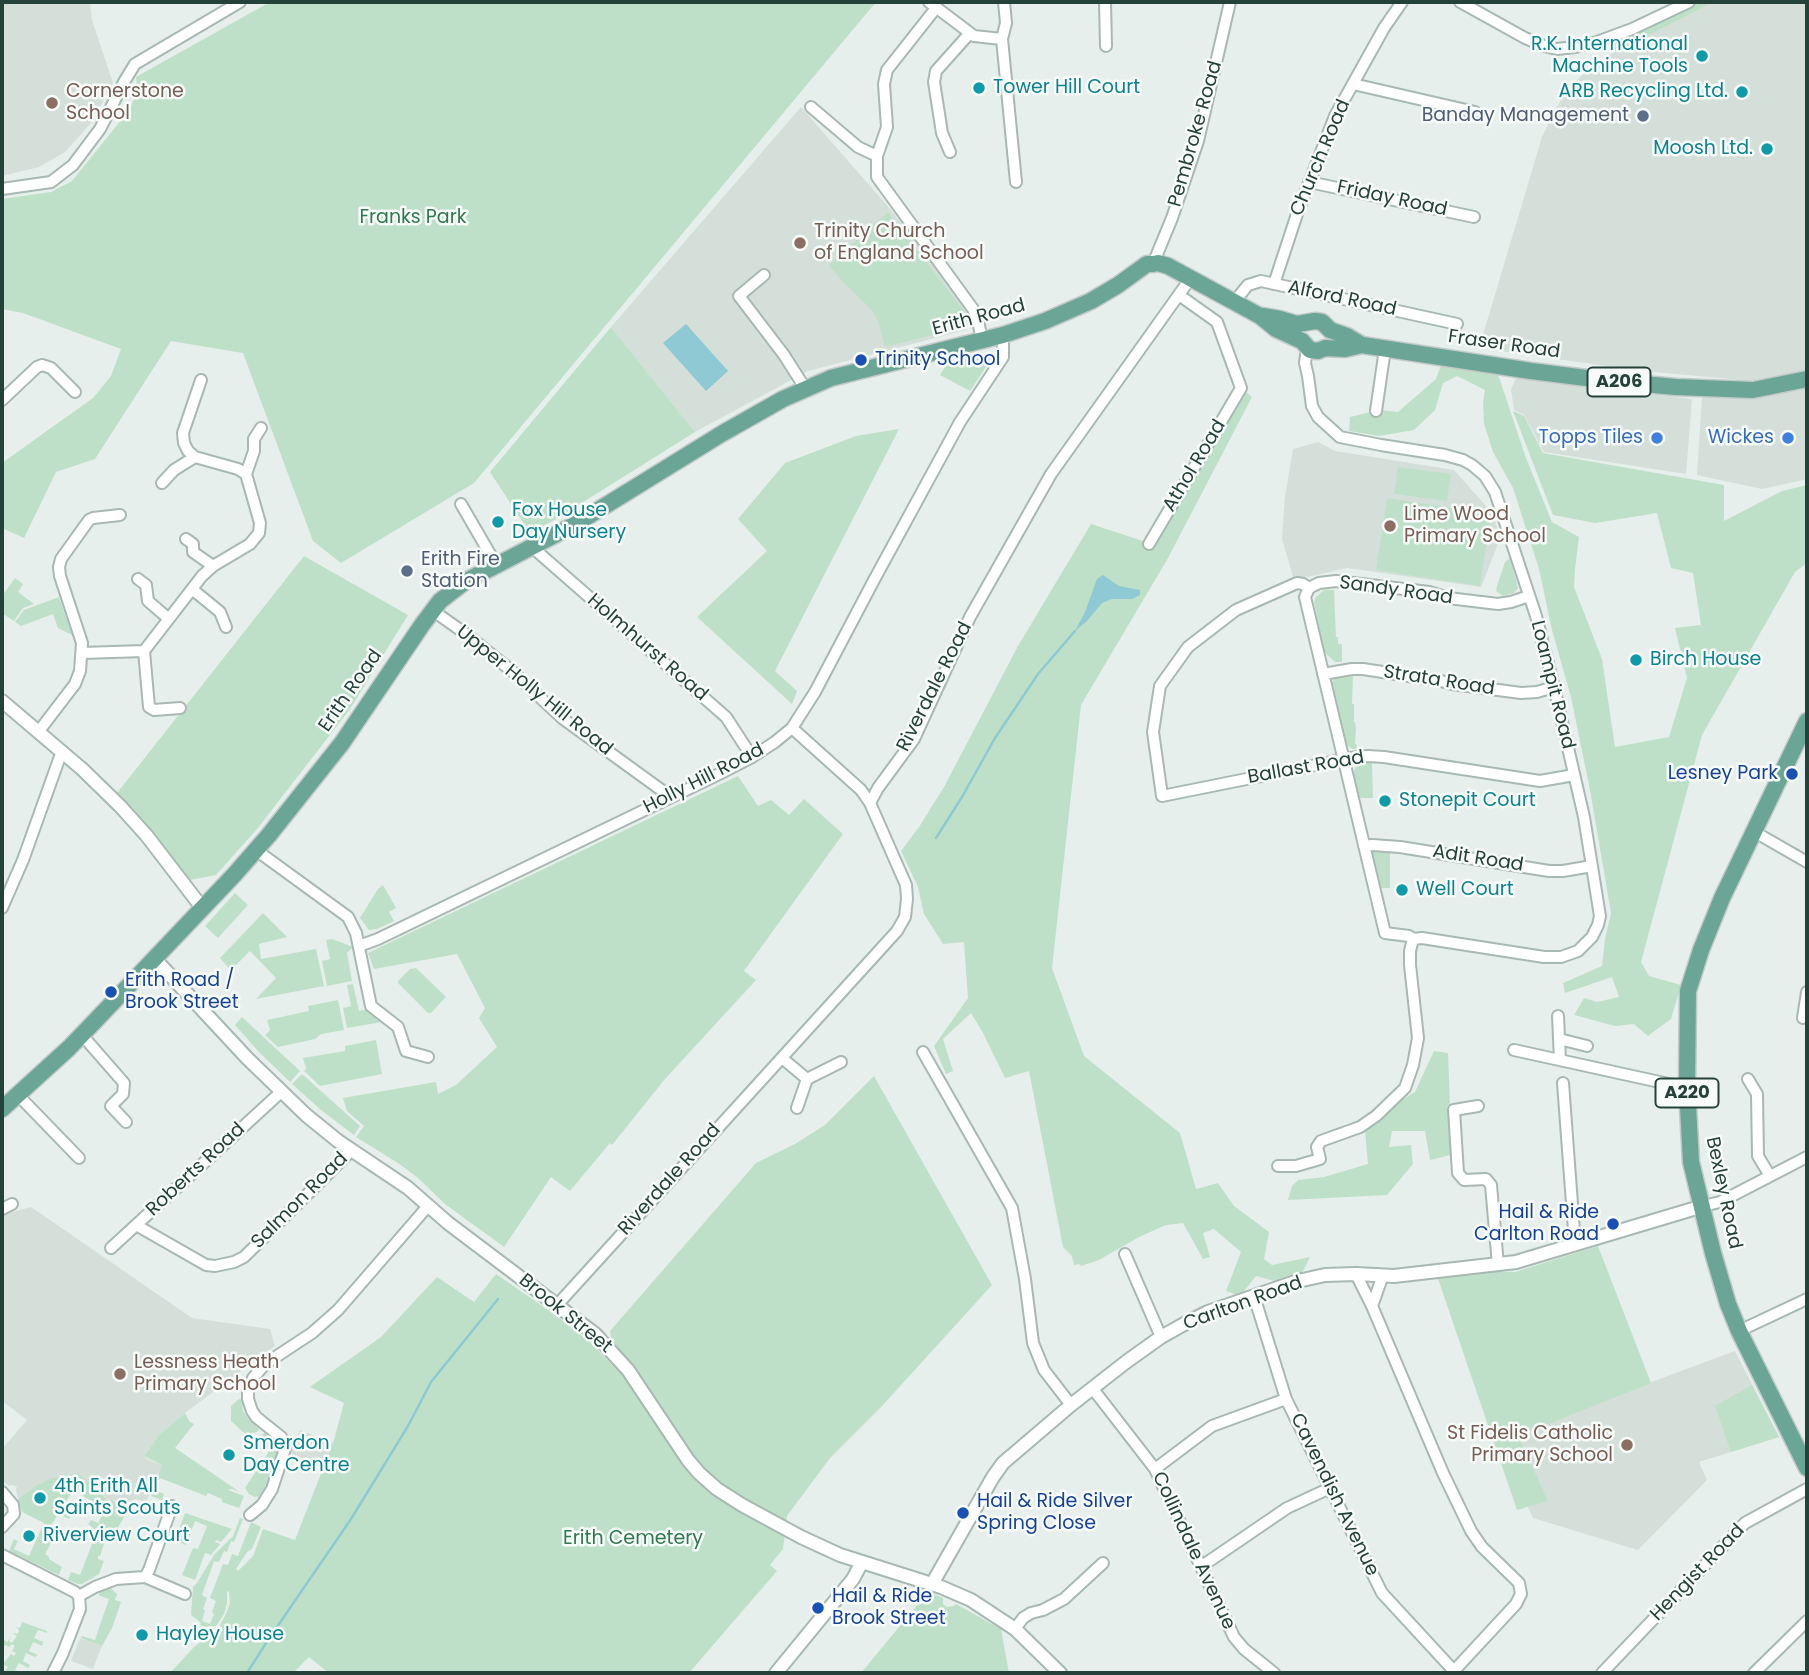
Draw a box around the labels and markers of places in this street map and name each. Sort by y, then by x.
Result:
place label: R.K. International Machine Tools [1531,34,1688,78]
marker: R.K. International Machine Tools [1694,48,1710,64]
place label: Tower Hill Court [993,77,1140,99]
marker: Tower Hill Court [971,80,987,96]
place label: Cornerstone School [66,81,184,125]
place label: ARB Recycling Ltd. [1558,81,1728,103]
marker: ARB Recycling Ltd. [1734,84,1750,100]
marker: Cornerstone School [44,95,60,111]
place label: Banday Management [1422,105,1629,127]
marker: Banday Management [1635,108,1651,124]
place label: Moosh Ltd. [1653,138,1753,160]
marker: Moosh Ltd. [1759,141,1775,157]
place label: Trinity Church of England School [814,221,984,265]
marker: Trinity Church of England School [792,235,808,251]
place label: Trinity School [875,349,1000,371]
marker: Trinity School [853,352,869,368]
place label: Topps Tiles [1539,427,1643,449]
place label: Wickes [1708,427,1774,449]
marker: Topps Tiles [1649,430,1665,446]
marker: Wickes [1780,430,1796,446]
place label: Fox House Day Nursery [512,500,626,544]
place label: Lime Wood Primary School [1404,504,1546,548]
marker: Fox House Day Nursery [490,514,506,530]
marker: Lime Wood Primary School [1382,518,1398,534]
place label: Erith Fire Station [421,549,500,593]
marker: Erith Fire Station [399,563,415,579]
place label: Birch House [1650,649,1761,671]
marker: Birch House [1628,652,1644,668]
place label: Lesney Park [1668,763,1778,785]
marker: Lesney Park [1784,766,1800,782]
place label: Stonepit Court [1399,790,1536,812]
marker: Stonepit Court [1377,793,1393,809]
place label: Well Court [1416,879,1514,901]
marker: Well Court [1394,882,1410,898]
place label: Erith Road / Brook Street [125,970,239,1014]
marker: Erith Road / Brook Street [103,984,119,1000]
place label: Hail & Ride Carlton Road [1474,1202,1599,1246]
marker: Hail & Ride Carlton Road [1605,1216,1621,1232]
place label: Lessness Heath Primary School [134,1352,280,1396]
marker: Lessness Heath Primary School [112,1366,128,1382]
place label: St Fidelis Catholic Primary School [1447,1423,1613,1467]
place label: Smerdon Day Centre [243,1433,349,1477]
marker: St Fidelis Catholic Primary School [1619,1437,1635,1453]
marker: Smerdon Day Centre [221,1447,237,1463]
place label: 4th Erith All Saints Scouts [54,1476,181,1520]
marker: 4th Erith All Saints Scouts [32,1490,48,1506]
place label: Hail & Ride Silver Spring Close [977,1491,1132,1535]
marker: Hail & Ride Silver Spring Close [955,1505,971,1521]
place label: Riverview Court [43,1525,190,1547]
marker: Riverview Court [21,1528,37,1544]
place label: Hail & Ride Brook Street [832,1586,946,1630]
marker: Hail & Ride Brook Street [810,1600,826,1616]
place label: Hayley House [156,1624,284,1646]
marker: Hayley House [134,1627,150,1643]

